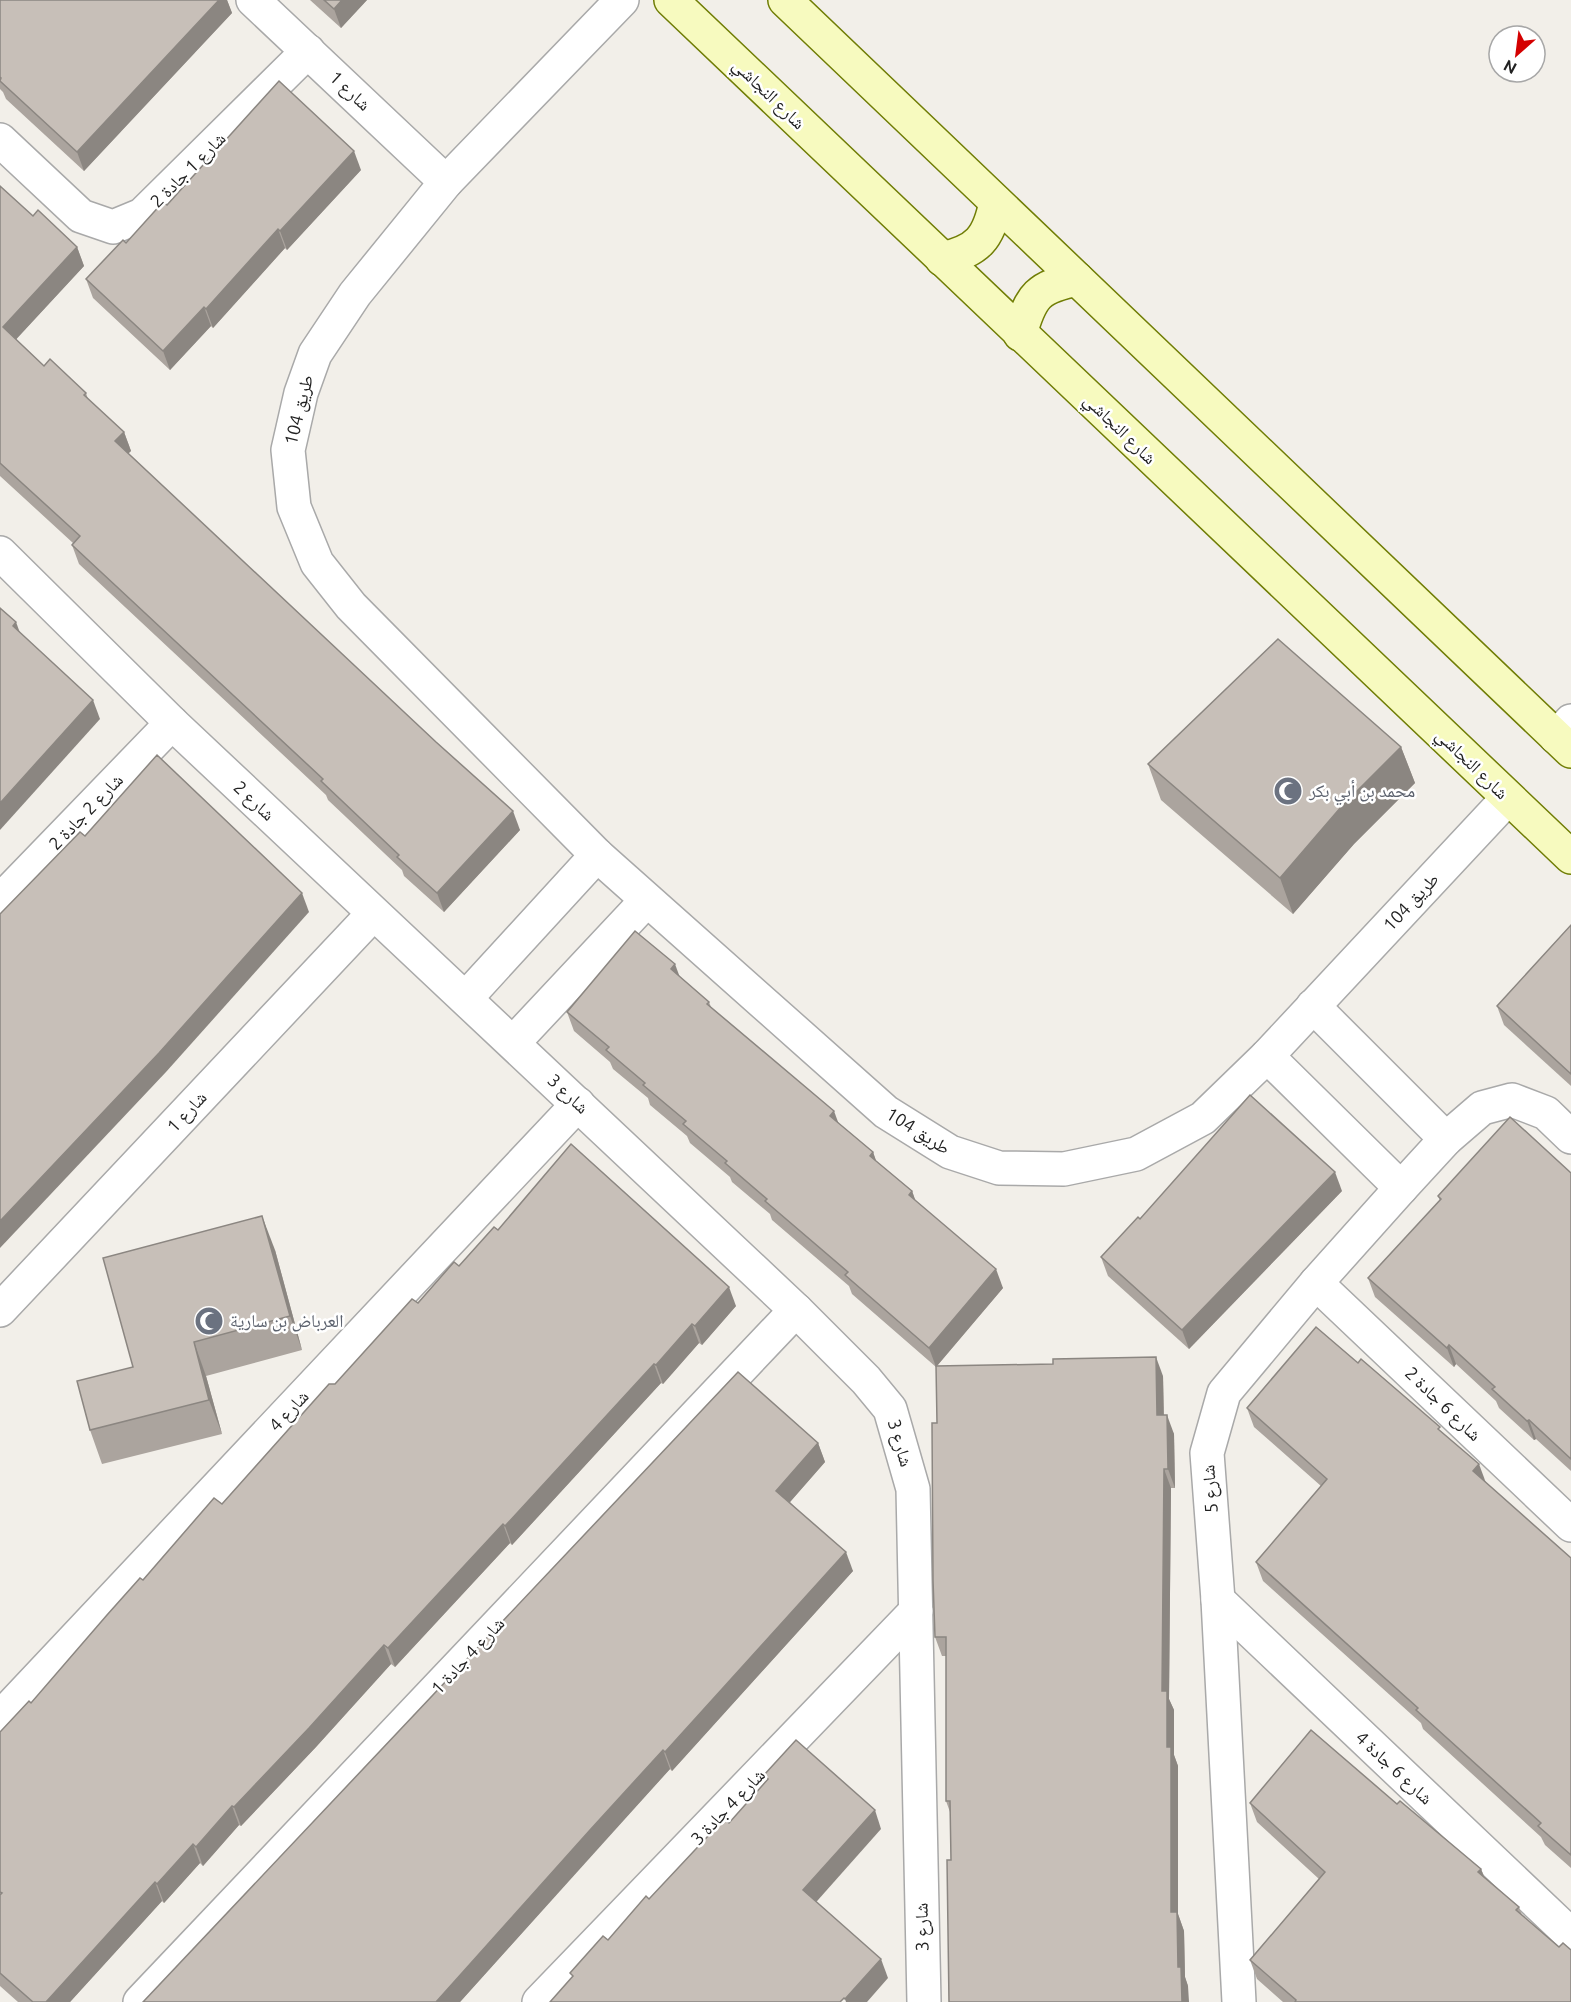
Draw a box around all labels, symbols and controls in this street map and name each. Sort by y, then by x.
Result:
north arrow [1487,24,1547,84]
street label: شارع النجاشي [726,54,810,137]
text: N [1500,56,1519,78]
street label: شارع 1 [325,66,375,116]
street label: شارع 1 جادة 2 [146,128,230,212]
street label: طريق 104 [280,373,318,447]
street label: شارع النجاشي [1077,389,1161,472]
street label: شارع النجاشي [1429,724,1513,807]
street label: شارع 2 جادة 2 [44,769,128,855]
mosque icon: محمد بن أبي بكر [1272,775,1304,807]
street label: شارع 2 [229,776,279,826]
place label: محمد بن أبي بكر [1308,780,1415,806]
street label: طريق 104 [1379,868,1443,936]
street label: شارع 3 [543,1069,593,1119]
street label: شارع 1 [162,1087,212,1137]
street label: طريق 104 [882,1103,954,1159]
mosque icon: العرباض بن سارية [193,1305,225,1337]
place label: العرباض بن سارية [230,1310,343,1332]
street label: شارع 6 جادة 2 [1400,1362,1486,1446]
street label: شارع 4 [264,1386,314,1436]
street label: شارع 3 [883,1417,917,1469]
street label: شارع 5 [1197,1464,1223,1514]
street label: شارع 4 جادة 1 [427,1613,509,1699]
street label: شارع 6 جادة 4 [1351,1727,1437,1809]
street label: شارع 4 جادة 3 [686,1764,770,1850]
street label: شارع 3 [911,1903,933,1951]

